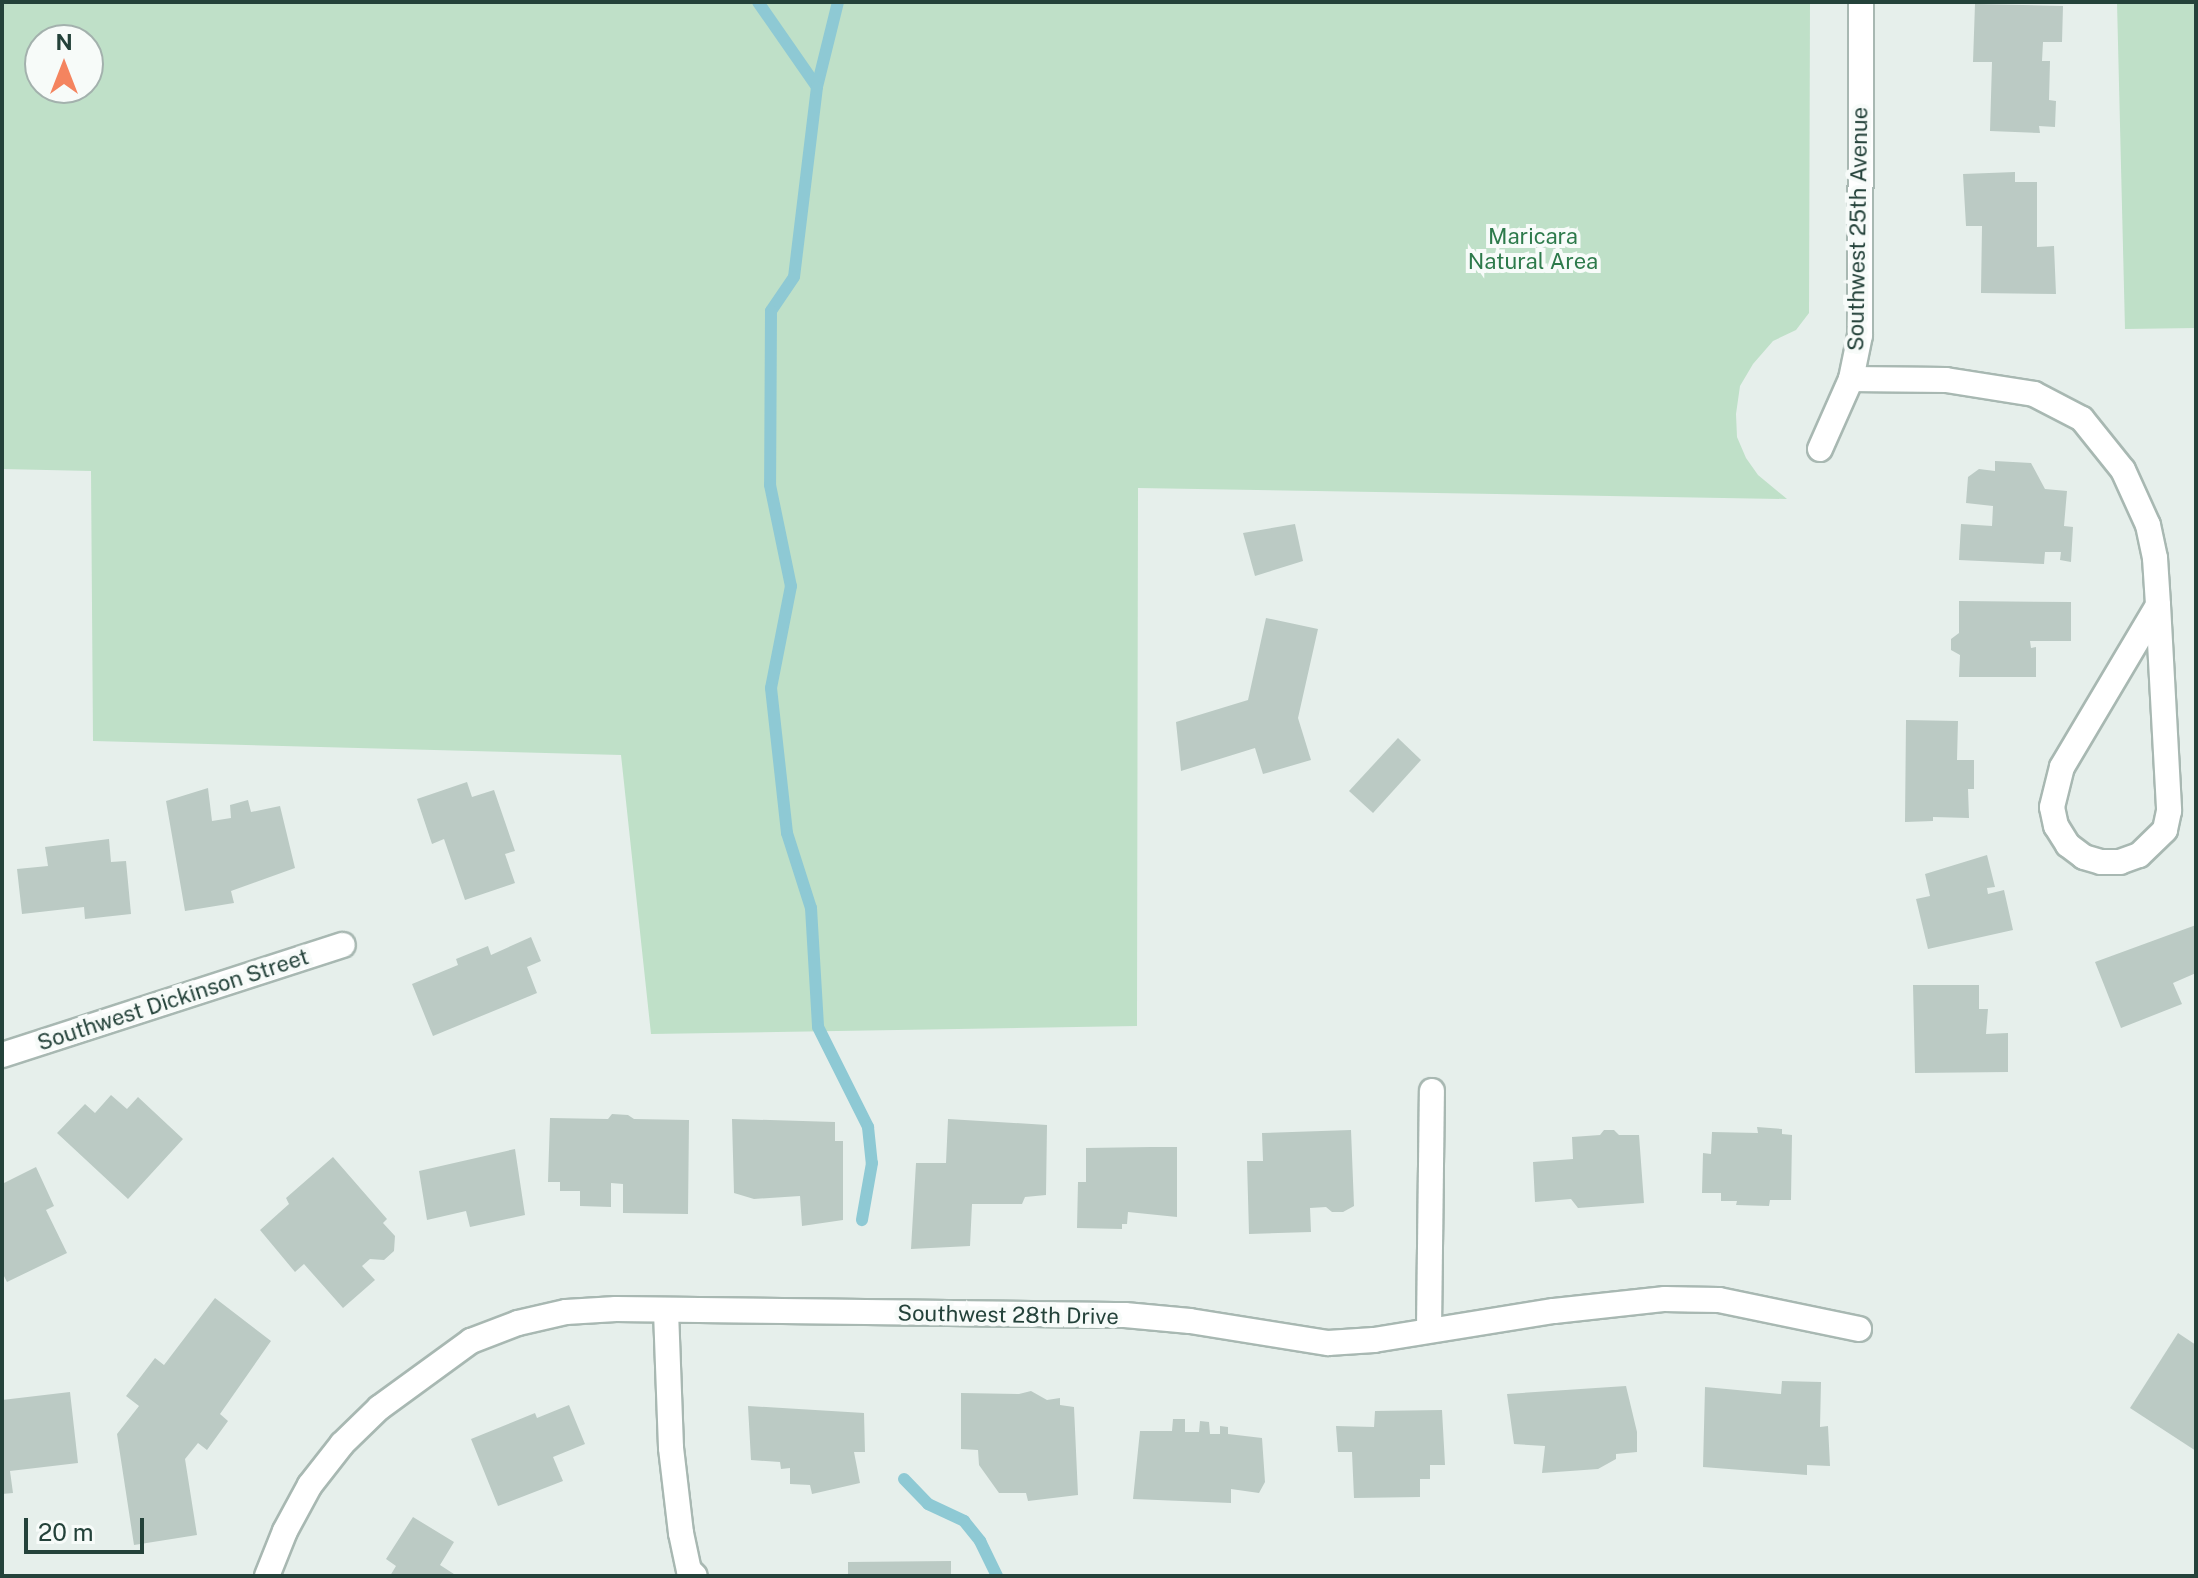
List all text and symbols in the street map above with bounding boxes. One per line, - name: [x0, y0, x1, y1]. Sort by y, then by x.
- north arrow: [24, 24, 104, 104]
- text: N: [55, 29, 73, 55]
- street label: Southwest 25th Avenue: [1843, 107, 1873, 351]
- park label: Maricara Natural Area: [1468, 223, 1598, 274]
- street label: Southwest Dickinson Street: [34, 944, 312, 1056]
- street label: Southwest 28th Drive: [897, 1300, 1119, 1330]
- scale bar: [28, 1502, 148, 1552]
- text: 20 m: [38, 1518, 94, 1546]

